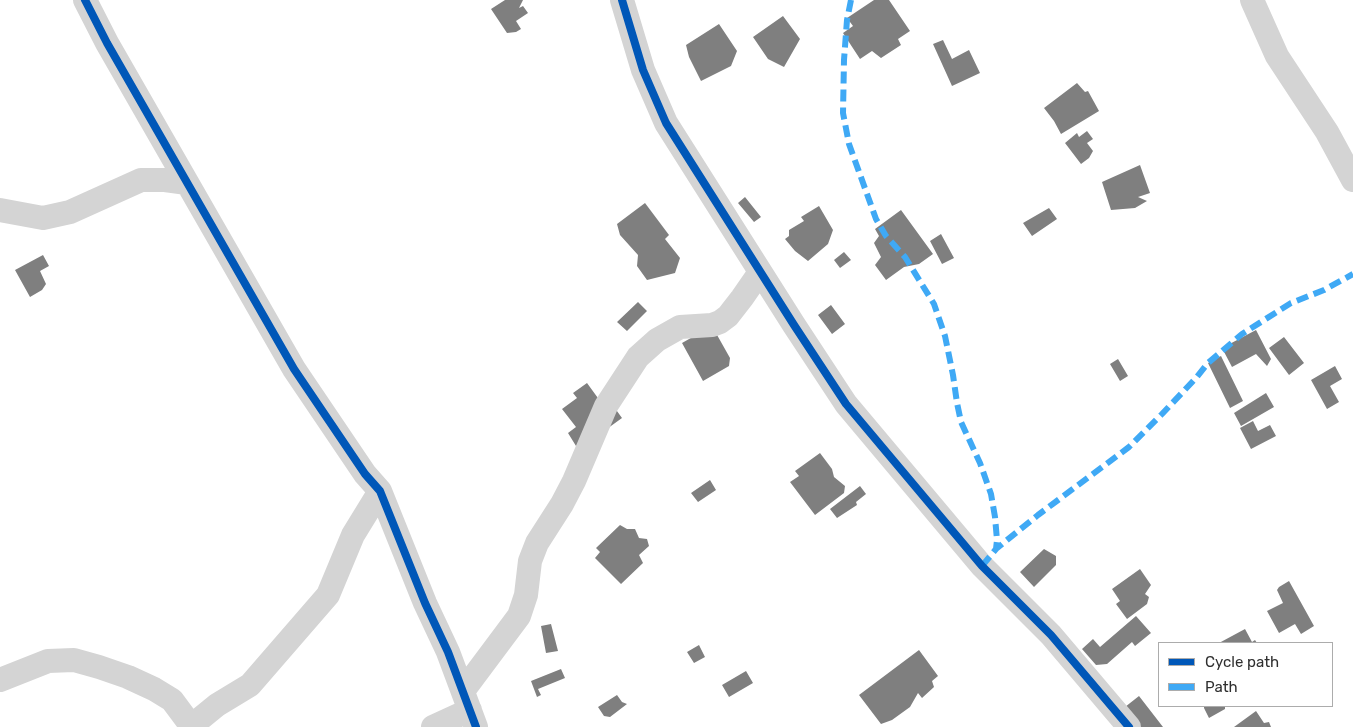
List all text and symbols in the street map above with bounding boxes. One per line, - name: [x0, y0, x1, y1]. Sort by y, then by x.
- legend: [1158, 642, 1333, 707]
- text: Cycle path: [1205, 653, 1279, 671]
- text: Path: [1205, 678, 1238, 696]

